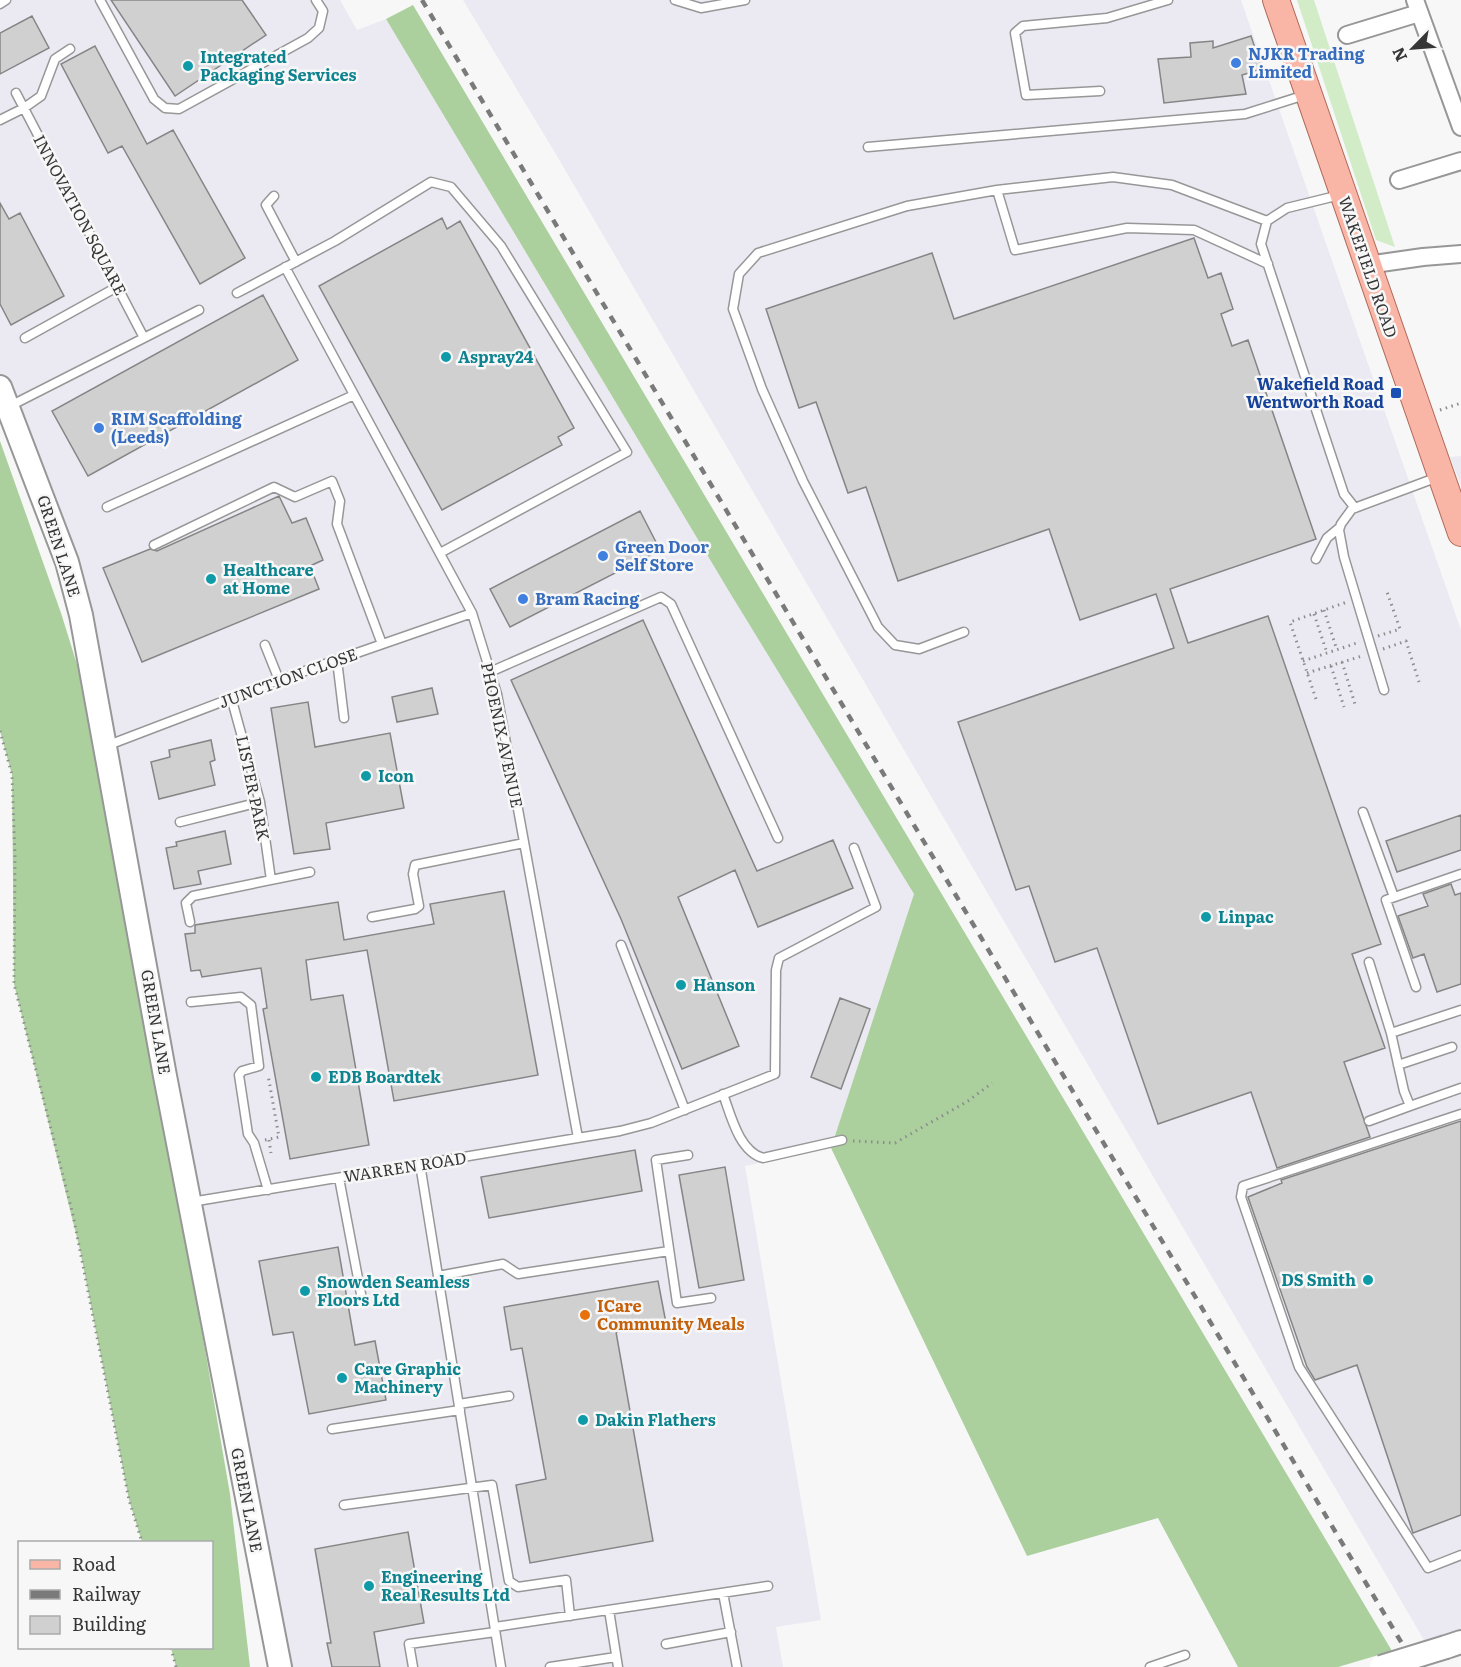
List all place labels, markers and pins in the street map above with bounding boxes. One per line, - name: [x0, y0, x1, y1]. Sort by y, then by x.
- place label: NJKR Trading Limited: [1248, 41, 1365, 83]
- place label: Integrated Packaging Services: [200, 44, 356, 86]
- marker: NJKR Trading Limited: [1229, 56, 1243, 70]
- marker: Integrated Packaging Services: [181, 59, 195, 73]
- place label: Aspray24: [458, 344, 534, 368]
- marker: Aspray24: [439, 350, 453, 364]
- place label: Wakefield Road Wentworth Road: [1246, 371, 1384, 413]
- marker: Wakefield Road Wentworth Road: [1389, 386, 1403, 400]
- place label: RIM Scaffolding (Leeds): [111, 406, 242, 448]
- marker: RIM Scaffolding (Leeds): [92, 421, 106, 435]
- place label: Green Door Self Store: [615, 534, 709, 576]
- marker: Green Door Self Store: [596, 549, 610, 563]
- place label: Healthcare at Home: [223, 557, 314, 599]
- marker: Healthcare at Home: [204, 572, 218, 586]
- place label: Bram Racing: [535, 586, 639, 610]
- marker: Bram Racing: [516, 592, 530, 606]
- place label: Icon: [378, 763, 414, 787]
- marker: Icon: [359, 769, 373, 783]
- place label: Linpac: [1218, 904, 1274, 928]
- marker: Linpac: [1199, 910, 1213, 924]
- place label: Hanson: [693, 972, 755, 996]
- marker: Hanson: [674, 978, 688, 992]
- place label: EDB Boardtek: [328, 1064, 441, 1088]
- marker: EDB Boardtek: [309, 1070, 323, 1084]
- place label: DS Smith: [1281, 1267, 1356, 1291]
- place label: Snowden Seamless Floors Ltd: [317, 1269, 470, 1311]
- marker: DS Smith: [1361, 1273, 1375, 1287]
- marker: Snowden Seamless Floors Ltd: [298, 1284, 312, 1298]
- place label: ICare Community Meals: [597, 1293, 744, 1335]
- marker: ICare Community Meals: [578, 1308, 592, 1322]
- place label: Care Graphic Machinery: [354, 1356, 461, 1398]
- marker: Care Graphic Machinery: [335, 1371, 349, 1385]
- place label: Dakin Flathers: [595, 1407, 716, 1431]
- marker: Dakin Flathers: [576, 1413, 590, 1427]
- place label: Engineering Real Results Ltd: [381, 1564, 510, 1606]
- marker: Engineering Real Results Ltd: [362, 1579, 376, 1593]

